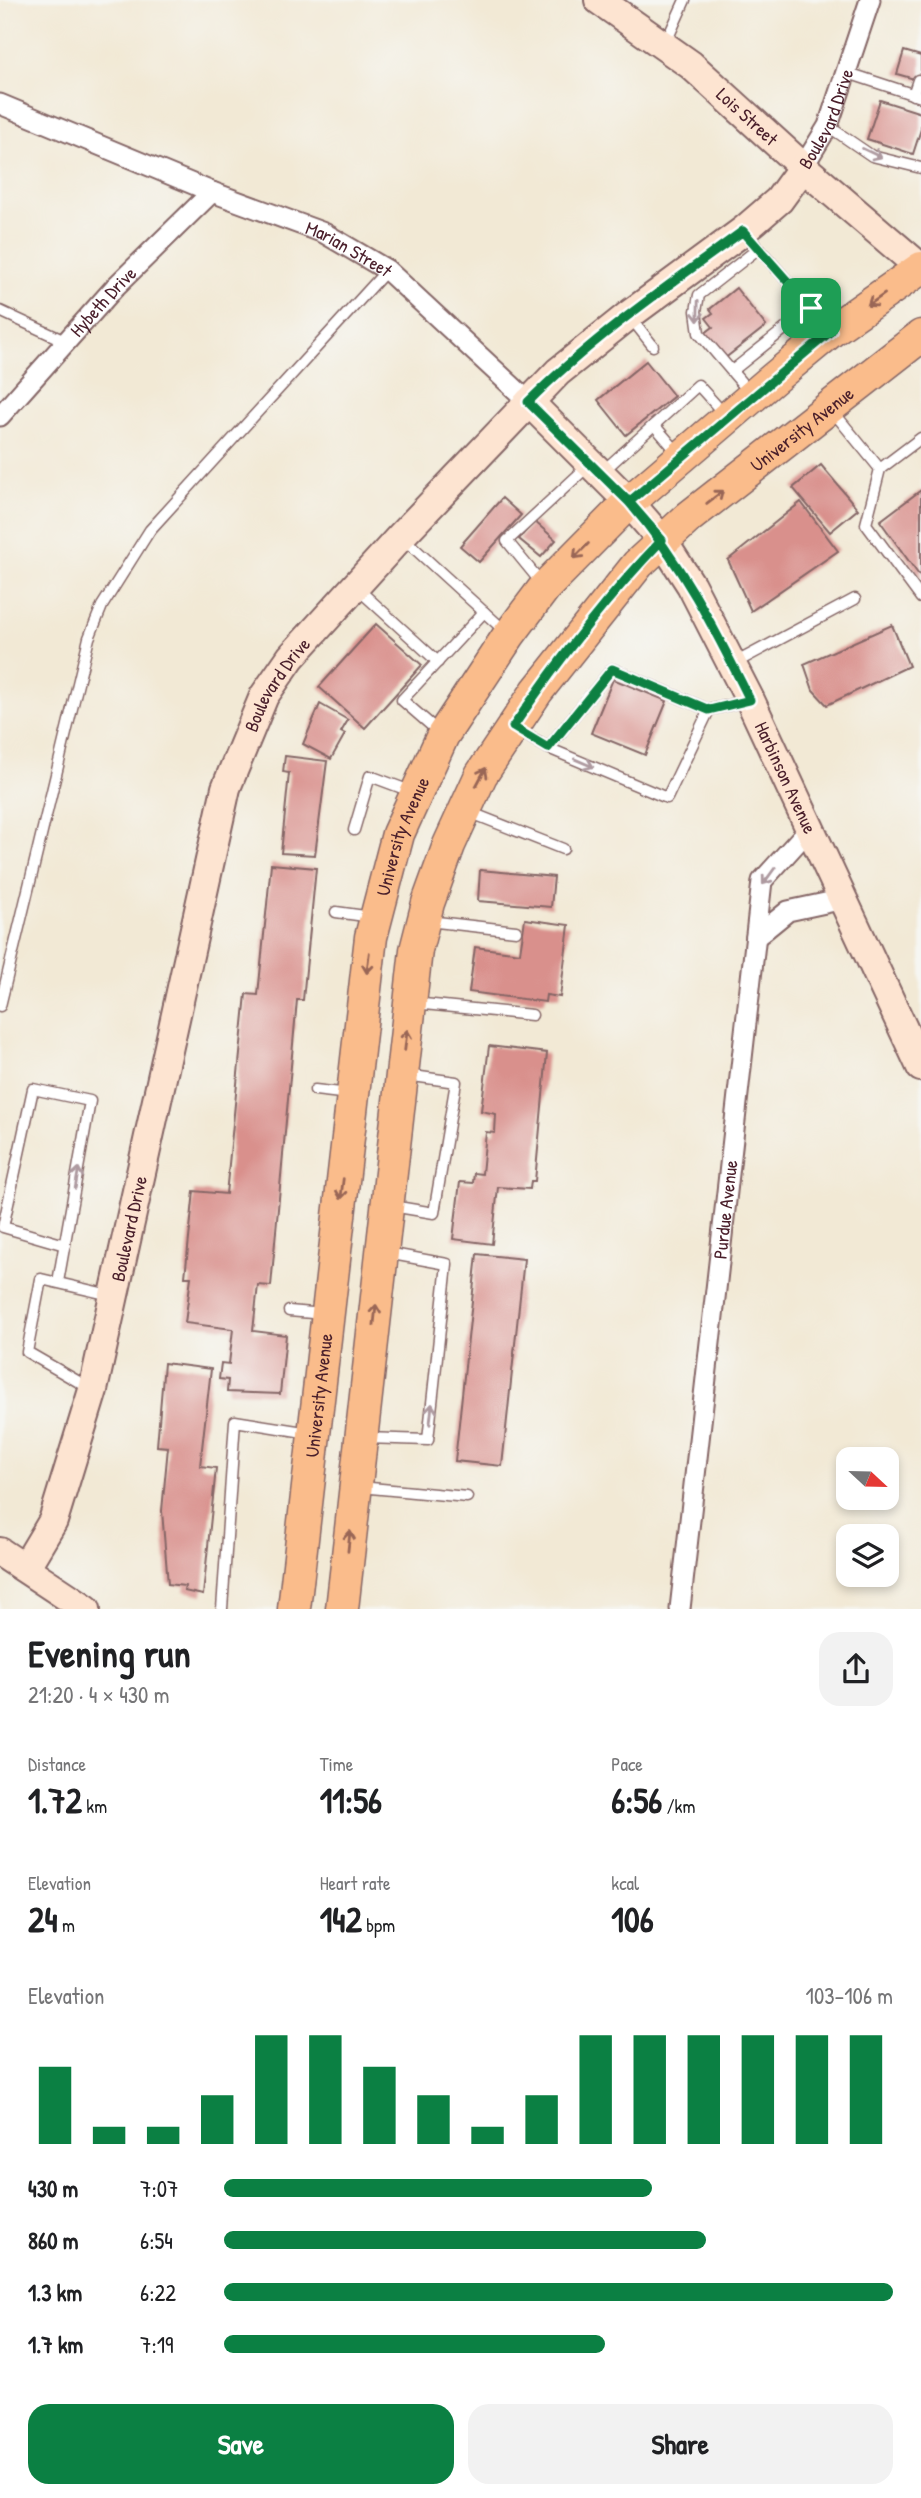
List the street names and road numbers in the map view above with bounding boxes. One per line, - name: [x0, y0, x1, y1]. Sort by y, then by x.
- street label: Boulevard Drive: [792, 65, 859, 174]
- street label: Lois Street: [711, 82, 784, 152]
- street label: Marian Street: [302, 214, 399, 282]
- street label: Hybeth Drive: [64, 260, 142, 342]
- street label: University Avenue: [745, 380, 859, 478]
- street label: Boulevard Drive: [238, 631, 316, 736]
- street label: Harbinson Avenue: [749, 717, 824, 838]
- street label: University Avenue: [369, 772, 435, 898]
- street label: Purdue Avenue: [707, 1158, 744, 1260]
- street label: Boulevard Drive: [104, 1173, 153, 1284]
- street label: University Avenue: [298, 1332, 339, 1459]

